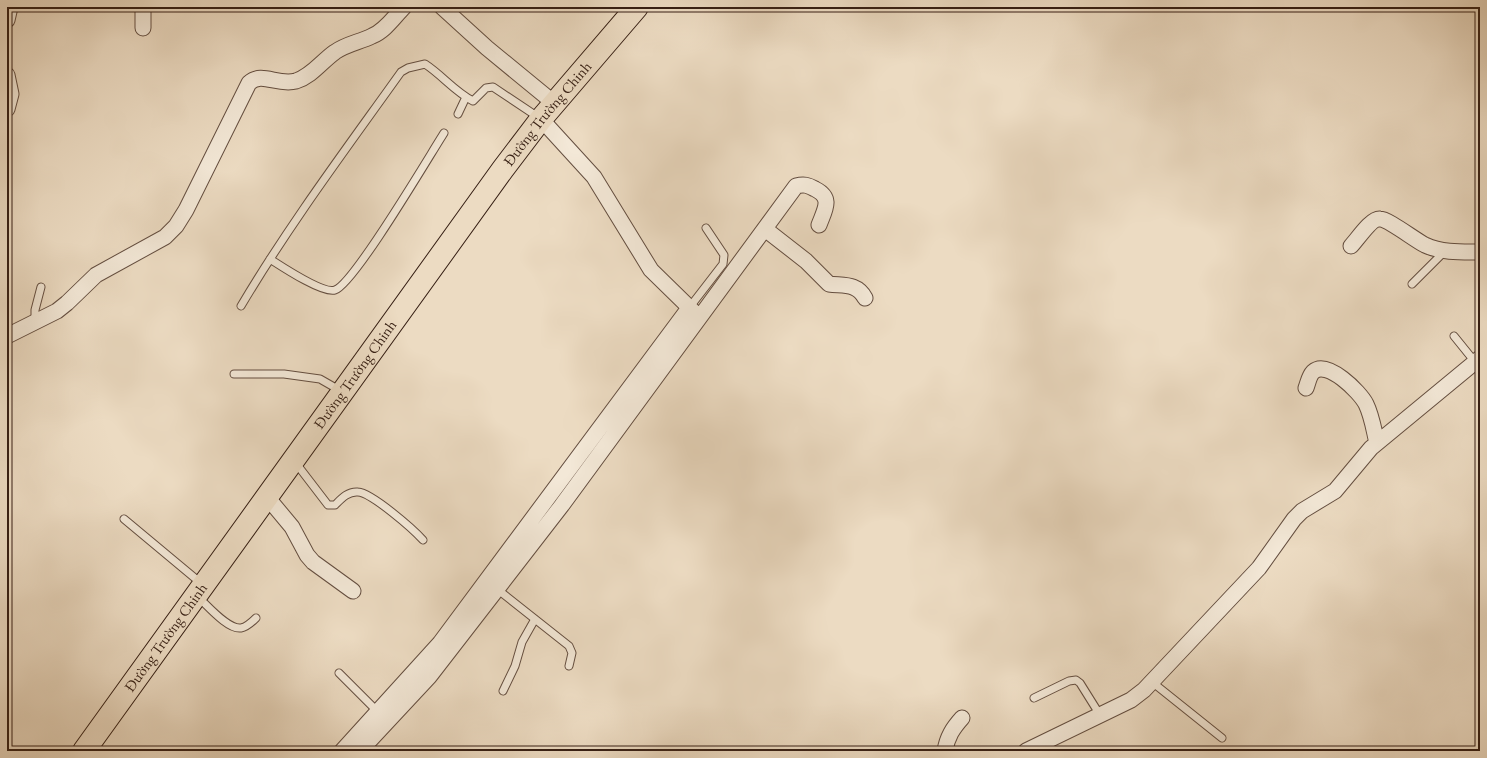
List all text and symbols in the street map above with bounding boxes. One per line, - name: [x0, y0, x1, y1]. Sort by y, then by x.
- street label: Đường Trường Chinh: [499, 57, 595, 170]
- street label: Đường Trường Chinh: [309, 316, 400, 432]
- street label: Đường Trường Chinh: [120, 579, 211, 695]

